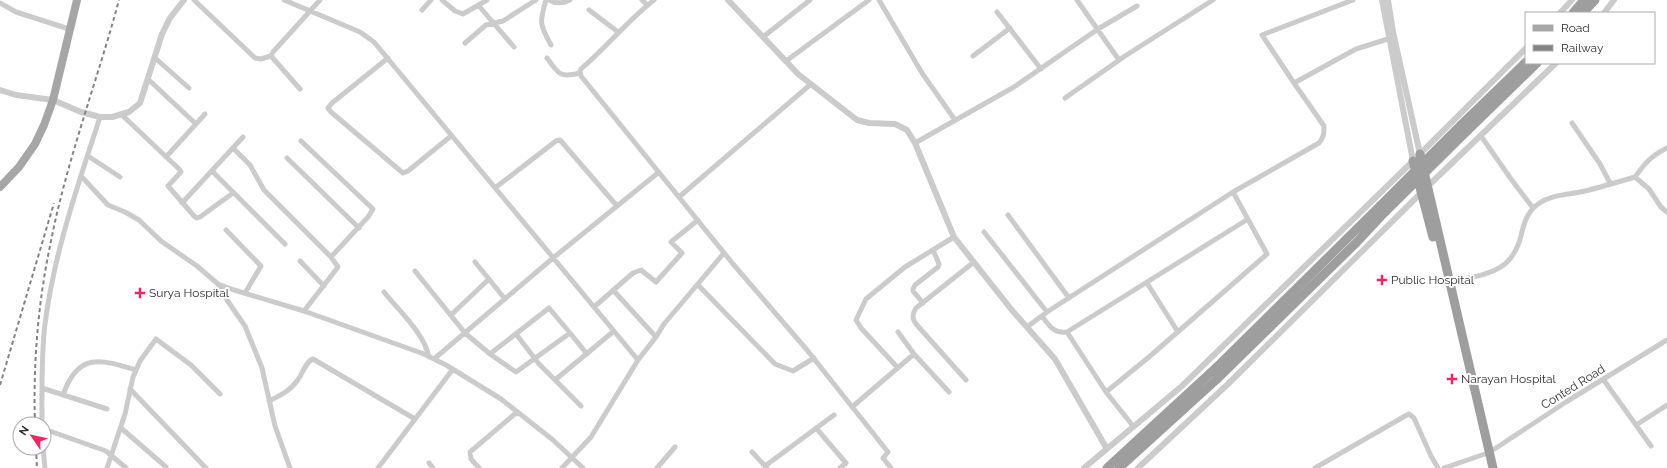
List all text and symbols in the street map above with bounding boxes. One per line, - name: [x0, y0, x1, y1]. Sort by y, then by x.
- legend: [1525, 12, 1655, 64]
- text: Road: [1561, 21, 1590, 35]
- text: Railway: [1561, 41, 1604, 55]
- place label: Public Hospital: [1391, 273, 1475, 287]
- marker: Public Hospital: [1376, 274, 1388, 286]
- place label: Surya Hospital: [149, 286, 230, 300]
- marker: Surya Hospital: [134, 287, 146, 299]
- street label: Conted Road: [1539, 362, 1607, 412]
- place label: Narayan Hospital: [1461, 372, 1556, 386]
- marker: Narayan Hospital: [1446, 373, 1458, 385]
- north arrow: [12, 416, 52, 456]
- text: N: [16, 424, 32, 438]

